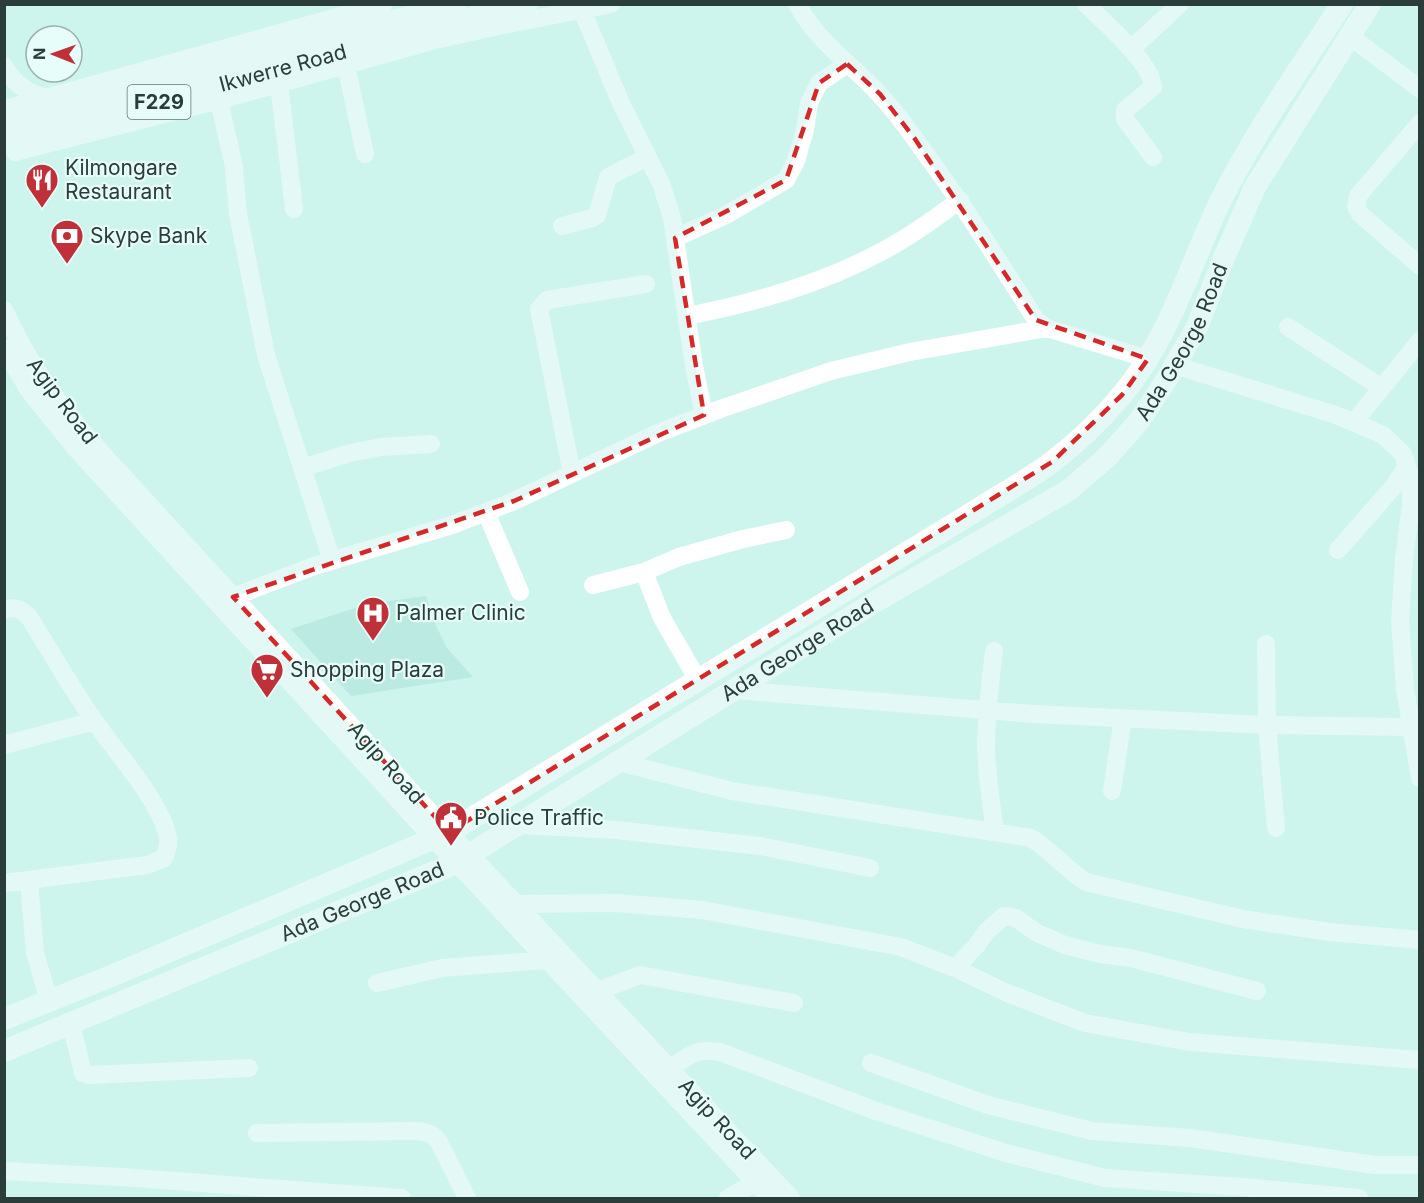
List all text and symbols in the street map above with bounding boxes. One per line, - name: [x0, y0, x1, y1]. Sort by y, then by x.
- north arrow: [24, 24, 84, 84]
- street label: Ikwerre Road: [216, 39, 349, 97]
- text: N: [29, 47, 49, 60]
- road number: F229: [128, 85, 190, 119]
- place label: Kilmongare Restaurant: [65, 155, 177, 204]
- restaurant icon: Kilmongare Restaurant: [24, 162, 60, 209]
- bank icon: Skype Bank: [49, 218, 85, 265]
- place label: Skype Bank: [90, 223, 208, 248]
- street label: Ada George Road: [1130, 260, 1233, 425]
- street label: Agip Road: [22, 352, 103, 449]
- street label: Ada George Road: [716, 593, 878, 707]
- hospital icon: Palmer Clinic: [355, 595, 391, 642]
- place label: Palmer Clinic: [396, 600, 526, 625]
- supermarket icon: Shopping Plaza: [249, 652, 285, 699]
- place label: Shopping Plaza: [290, 657, 444, 682]
- street label: Agip Road: [343, 716, 430, 809]
- public building icon: Police Traffic: [433, 800, 469, 847]
- place label: Police Traffic: [474, 805, 604, 830]
- street label: Ada George Road: [277, 856, 448, 947]
- street label: Agip Road: [673, 1073, 761, 1164]

